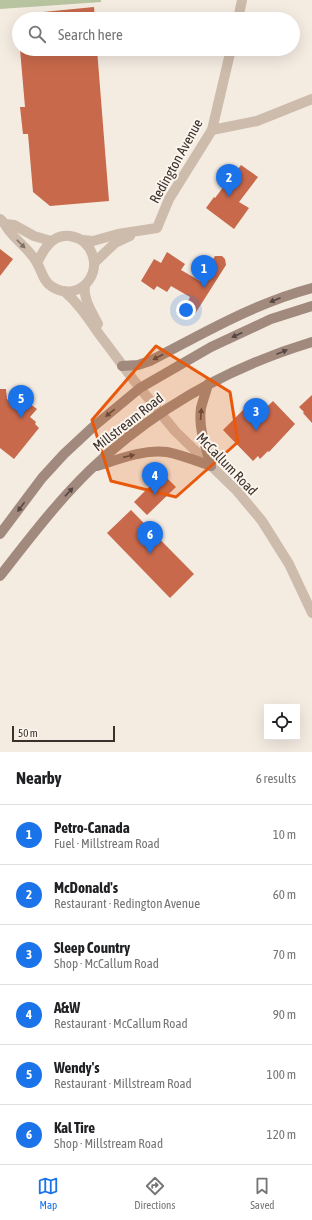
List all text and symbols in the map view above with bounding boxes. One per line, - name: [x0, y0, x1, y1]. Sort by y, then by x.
- search box: [12, 12, 300, 56]
- icon: search: [26, 23, 48, 45]
- text: Search here: [58, 26, 123, 43]
- street label: Redington Avenue: [146, 116, 206, 206]
- pin: 2: [216, 164, 242, 197]
- one-way arrow: [16, 239, 26, 249]
- pin: 1: [191, 255, 217, 288]
- one-way arrow: [269, 298, 281, 304]
- your location: [176, 300, 196, 320]
- one-way arrow: [231, 332, 242, 338]
- one-way arrow: [277, 349, 288, 355]
- one-way arrow: [153, 354, 164, 360]
- pin: 5: [8, 385, 34, 418]
- street label: Millstream Road: [90, 390, 166, 454]
- pin: 3: [243, 398, 269, 431]
- one-way arrow: [197, 408, 204, 420]
- one-way arrow: [104, 409, 115, 417]
- street label: McCallum Road: [193, 430, 261, 498]
- one-way arrow: [123, 453, 135, 459]
- pin: 4: [142, 462, 168, 495]
- one-way arrow: [64, 487, 74, 497]
- one-way arrow: [17, 502, 25, 513]
- pin: 6: [137, 521, 163, 554]
- map controls: [264, 704, 300, 740]
- button: locate: [264, 704, 300, 740]
- scale bar: [12, 724, 115, 743]
- text: 50 m: [18, 727, 38, 739]
- text: Nearby: [16, 768, 62, 788]
- text: 6 results: [256, 771, 296, 786]
- text: Petro-Canada: [54, 819, 130, 836]
- text: 1: [26, 827, 32, 842]
- text: 10 m: [273, 827, 296, 842]
- text: Fuel · Millstream Road: [54, 836, 160, 851]
- text: McDonald's: [54, 879, 118, 896]
- text: 2: [26, 887, 32, 902]
- text: 60 m: [273, 887, 296, 902]
- text: Restaurant · Redington Avenue: [54, 896, 200, 911]
- text: Sleep Country: [54, 939, 130, 956]
- text: 3: [26, 947, 32, 962]
- text: 70 m: [273, 947, 296, 962]
- text: Shop · McCallum Road: [54, 956, 159, 971]
- text: A&W: [54, 999, 80, 1016]
- text: 4: [26, 1007, 32, 1022]
- text: 90 m: [273, 1007, 296, 1022]
- text: Restaurant · McCallum Road: [54, 1016, 188, 1031]
- text: Wendy's: [54, 1059, 100, 1076]
- text: 5: [26, 1067, 32, 1082]
- text: 100 m: [267, 1067, 296, 1082]
- text: Restaurant · Millstream Road: [54, 1076, 192, 1091]
- text: Kal Tire: [54, 1119, 95, 1136]
- text: 6: [26, 1127, 32, 1142]
- text: 120 m: [267, 1127, 296, 1142]
- text: Shop · Millstream Road: [54, 1136, 163, 1151]
- tab: Map: [37, 1175, 59, 1211]
- tab: Directions: [134, 1175, 175, 1211]
- tab: Saved: [250, 1175, 275, 1211]

